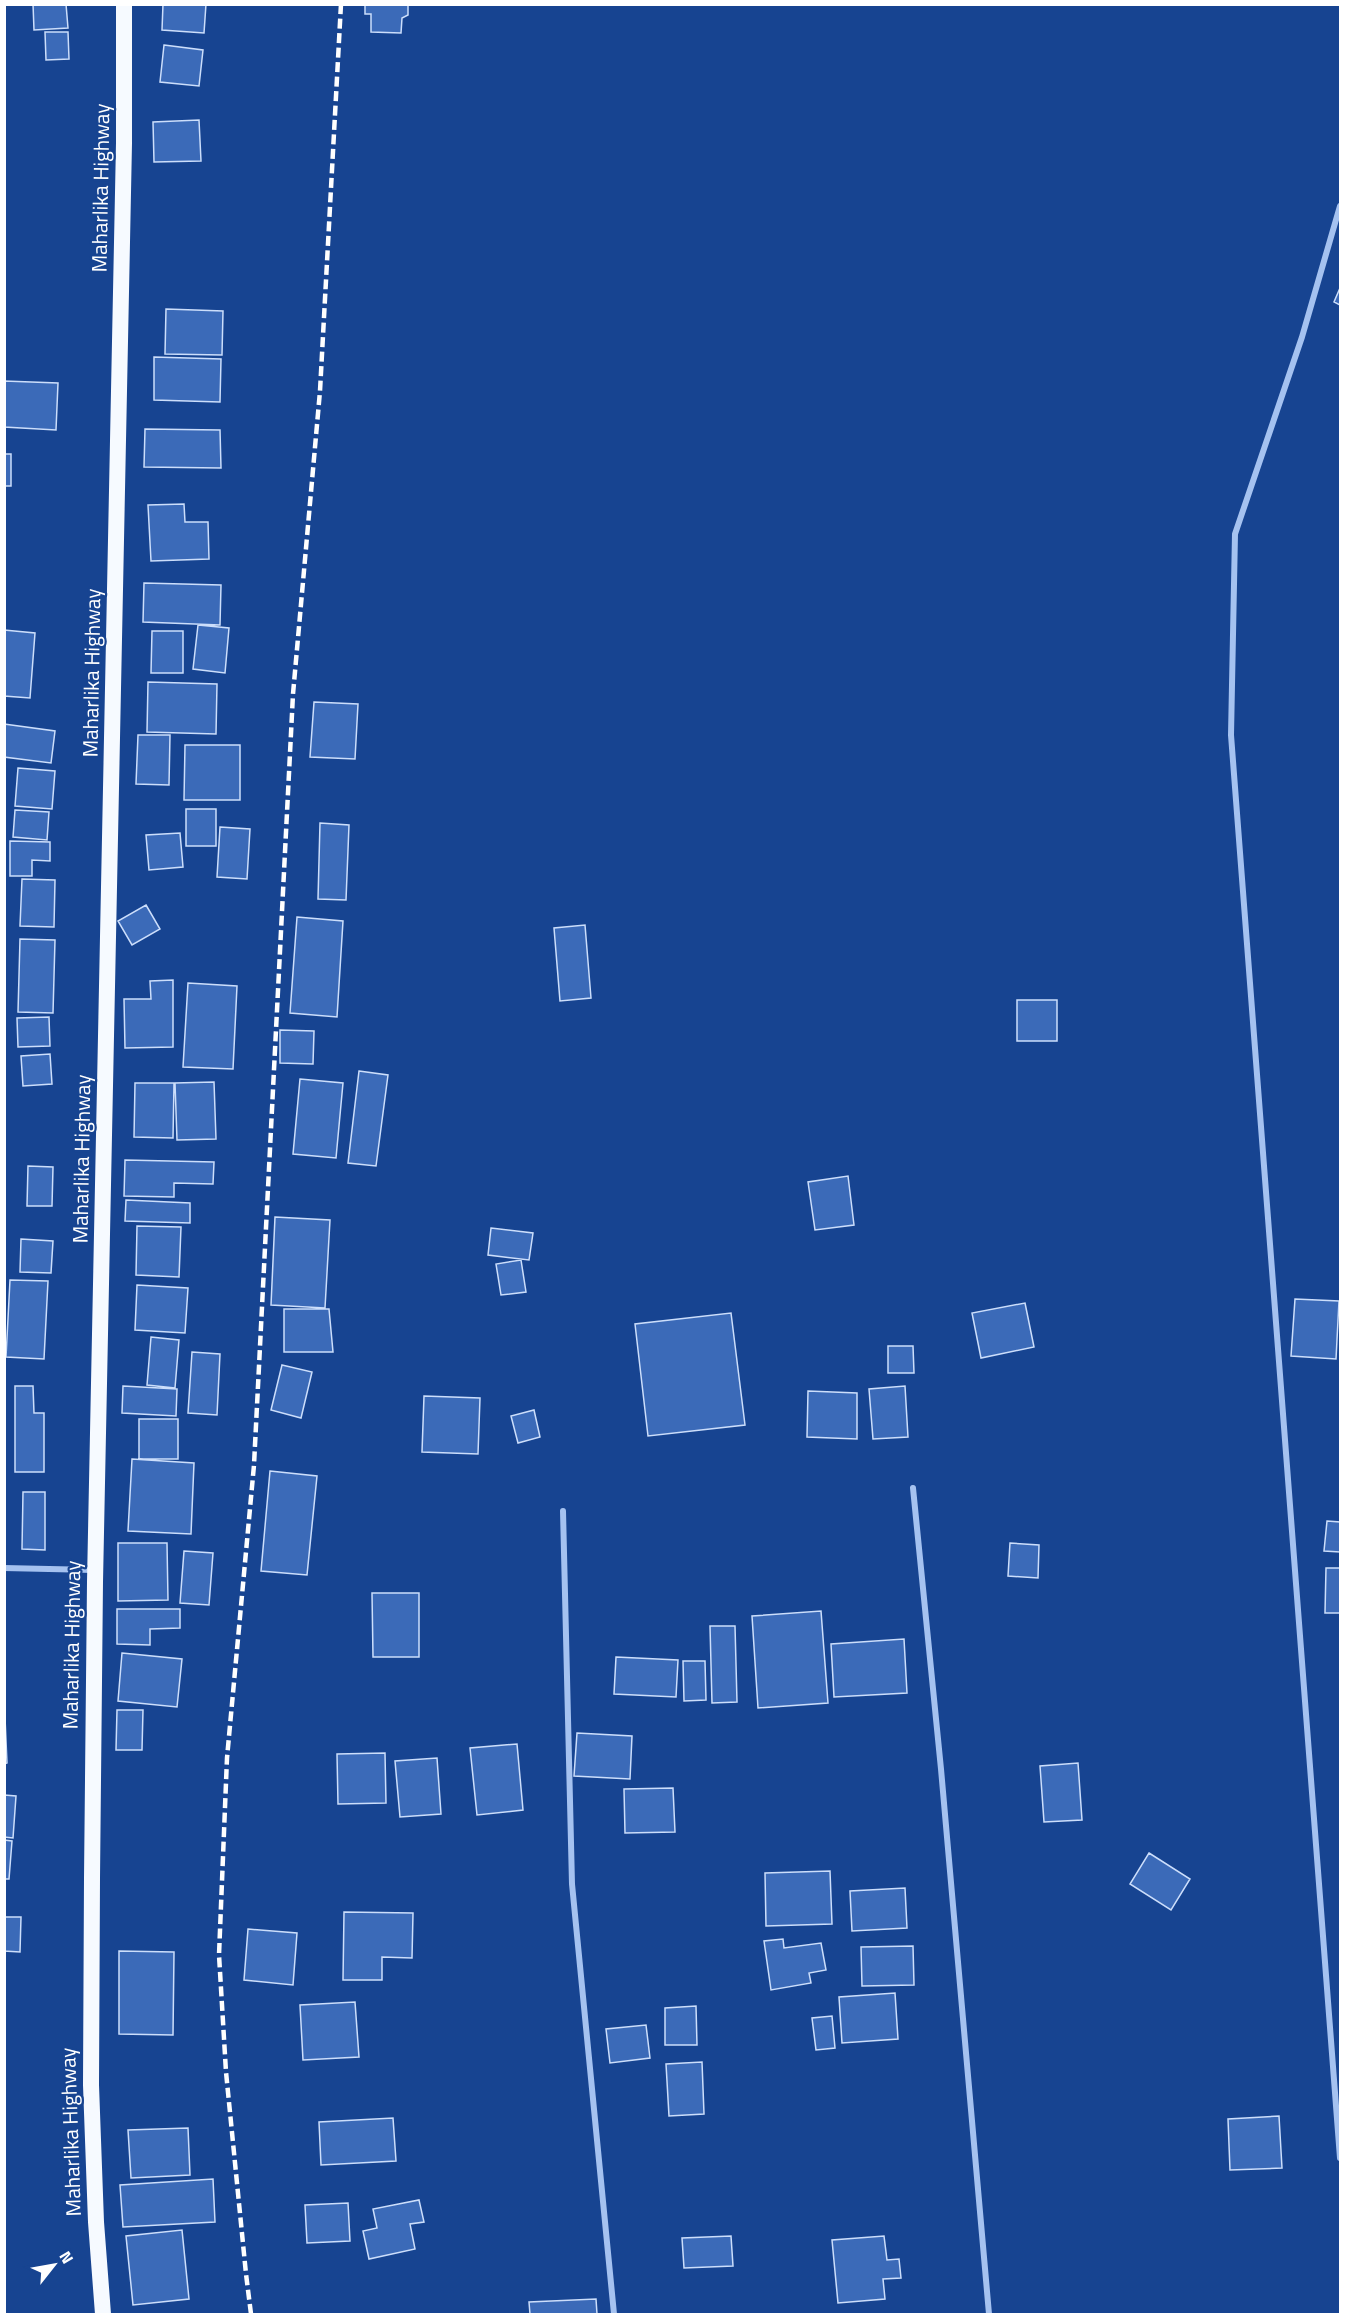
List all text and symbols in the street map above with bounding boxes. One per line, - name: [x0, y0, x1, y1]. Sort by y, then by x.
- street label: Maharlika Highway: [83, 103, 117, 273]
- street label: Maharlika Highway: [74, 588, 108, 758]
- street label: Maharlika Highway: [64, 1074, 98, 1244]
- street label: Maharlika Highway: [54, 1560, 88, 1730]
- street label: Maharlika Highway: [51, 2047, 89, 2217]
- north arrow: [24, 2235, 84, 2295]
- text: N: [54, 2246, 80, 2268]

